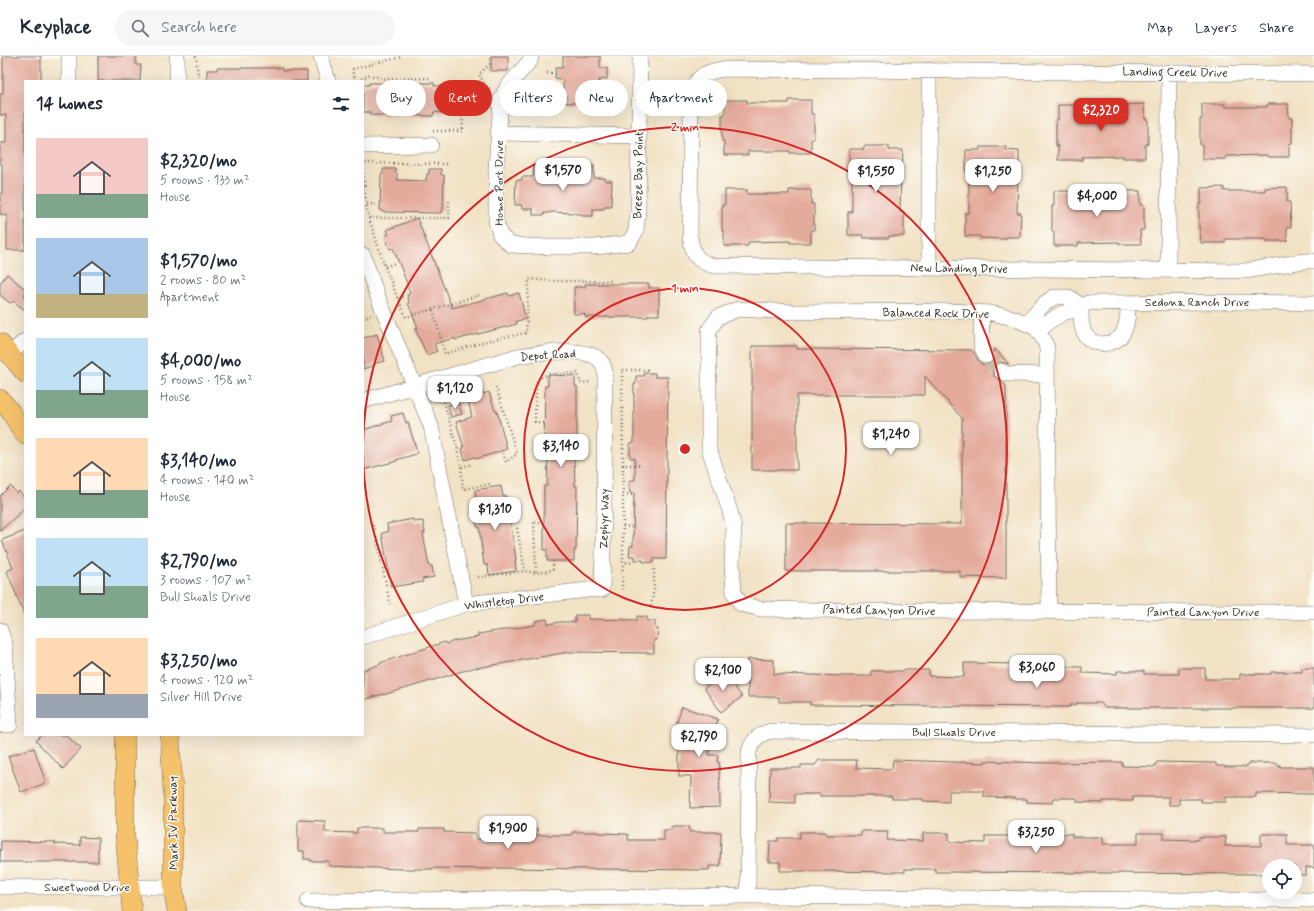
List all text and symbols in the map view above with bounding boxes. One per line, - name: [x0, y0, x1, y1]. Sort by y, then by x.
- search box: [115, 10, 395, 46]
- text: Keyplace: [20, 15, 91, 40]
- icon: search: [129, 17, 151, 39]
- text: Search here: [161, 18, 237, 38]
- text: Map: [1147, 19, 1173, 37]
- text: Layers: [1195, 19, 1237, 37]
- text: Share: [1259, 19, 1294, 37]
- street label: Landing Creek Drive: [1122, 64, 1228, 83]
- chip: Buy: [376, 80, 426, 116]
- chip: Rent: [434, 80, 492, 116]
- chip: Filters: [500, 80, 567, 116]
- chip: New: [575, 80, 628, 116]
- chip: Apartment: [636, 80, 727, 116]
- text: 14 homes: [36, 93, 103, 115]
- icon: filters: [330, 93, 352, 115]
- pin: $2,320: [1068, 98, 1134, 132]
- text: $2,320: [1082, 102, 1120, 119]
- text: 2 min: [671, 120, 699, 136]
- street label: Breeze Bay Point: [630, 131, 648, 219]
- street label: Home Port Drive: [492, 140, 508, 226]
- text: $2,320/mo: [160, 150, 237, 172]
- icon: home: [68, 154, 116, 202]
- pin: $1,570: [530, 158, 596, 192]
- pin: $1,550: [843, 159, 909, 193]
- pin: $1,250: [960, 159, 1026, 193]
- text: $1,570: [544, 162, 582, 179]
- text: $1,550: [857, 163, 895, 180]
- text: $1,250: [974, 163, 1012, 180]
- text: 5 rooms · 133 m²: [160, 172, 250, 189]
- pin: $4,000: [1064, 184, 1130, 218]
- text: $4,000: [1077, 188, 1117, 205]
- text: House: [160, 189, 191, 206]
- text: $1,570/mo: [160, 250, 238, 272]
- icon: home: [68, 254, 116, 302]
- street label: New Landing Drive: [910, 260, 1008, 278]
- text: 2 rooms · 80 m²: [160, 272, 246, 289]
- text: 1 min: [671, 281, 699, 297]
- text: Apartment: [160, 289, 219, 306]
- street label: Sedona Ranch Drive: [1145, 295, 1249, 311]
- street label: Balanced Rock Drive: [882, 305, 989, 323]
- street label: Depot Road: [520, 346, 576, 366]
- text: $4,000/mo: [160, 350, 241, 372]
- icon: home: [68, 354, 116, 402]
- text: 5 rooms · 158 m²: [160, 372, 253, 389]
- pin: $1,120: [422, 376, 488, 410]
- text: $1,120: [437, 380, 473, 397]
- text: House: [160, 389, 191, 406]
- pin: $1,240: [858, 422, 924, 456]
- text: $1,240: [872, 426, 910, 443]
- pin: $3,140: [528, 434, 594, 468]
- text: $3,140: [543, 438, 579, 455]
- centre of rings: [678, 442, 692, 456]
- text: $3,140/mo: [160, 450, 236, 472]
- icon: home: [68, 454, 116, 502]
- text: 4 rooms · 140 m²: [160, 472, 254, 489]
- street label: Zephyr Way: [596, 488, 614, 549]
- text: House: [160, 489, 191, 506]
- pin: $1,310: [462, 497, 528, 531]
- text: $1,310: [478, 501, 512, 518]
- text: $2,790/mo: [160, 550, 237, 572]
- icon: home: [68, 554, 116, 602]
- text: 3 rooms · 107 m²: [160, 572, 252, 589]
- text: Bull Shoals Drive: [160, 589, 251, 606]
- street label: Whistletop Drive: [463, 589, 545, 615]
- street label: Painted Canyon Drive: [822, 602, 935, 620]
- street label: Painted Canyon Drive: [1147, 605, 1259, 621]
- text: $3,250/mo: [160, 650, 238, 672]
- icon: home: [68, 654, 116, 702]
- pin: $3,060: [1004, 655, 1070, 689]
- pin: $2,100: [690, 658, 756, 692]
- text: $3,060: [1018, 659, 1056, 676]
- text: $2,100: [704, 662, 742, 679]
- text: 4 rooms · 120 m²: [160, 672, 253, 689]
- text: Silver Hill Drive: [160, 689, 242, 706]
- pin: $2,790: [666, 724, 732, 758]
- street label: Bull Shoals Drive: [912, 725, 996, 741]
- text: $2,790: [680, 728, 718, 745]
- street label: Mark IV Parkway: [165, 776, 183, 870]
- pin: $1,900: [475, 816, 541, 850]
- text: $1,900: [488, 820, 528, 837]
- pin: $3,250: [1003, 820, 1069, 854]
- text: $3,250: [1017, 824, 1055, 841]
- map controls: [1262, 859, 1302, 899]
- button: locate: [1262, 859, 1302, 899]
- street label: Sweetwood Drive: [44, 880, 130, 896]

